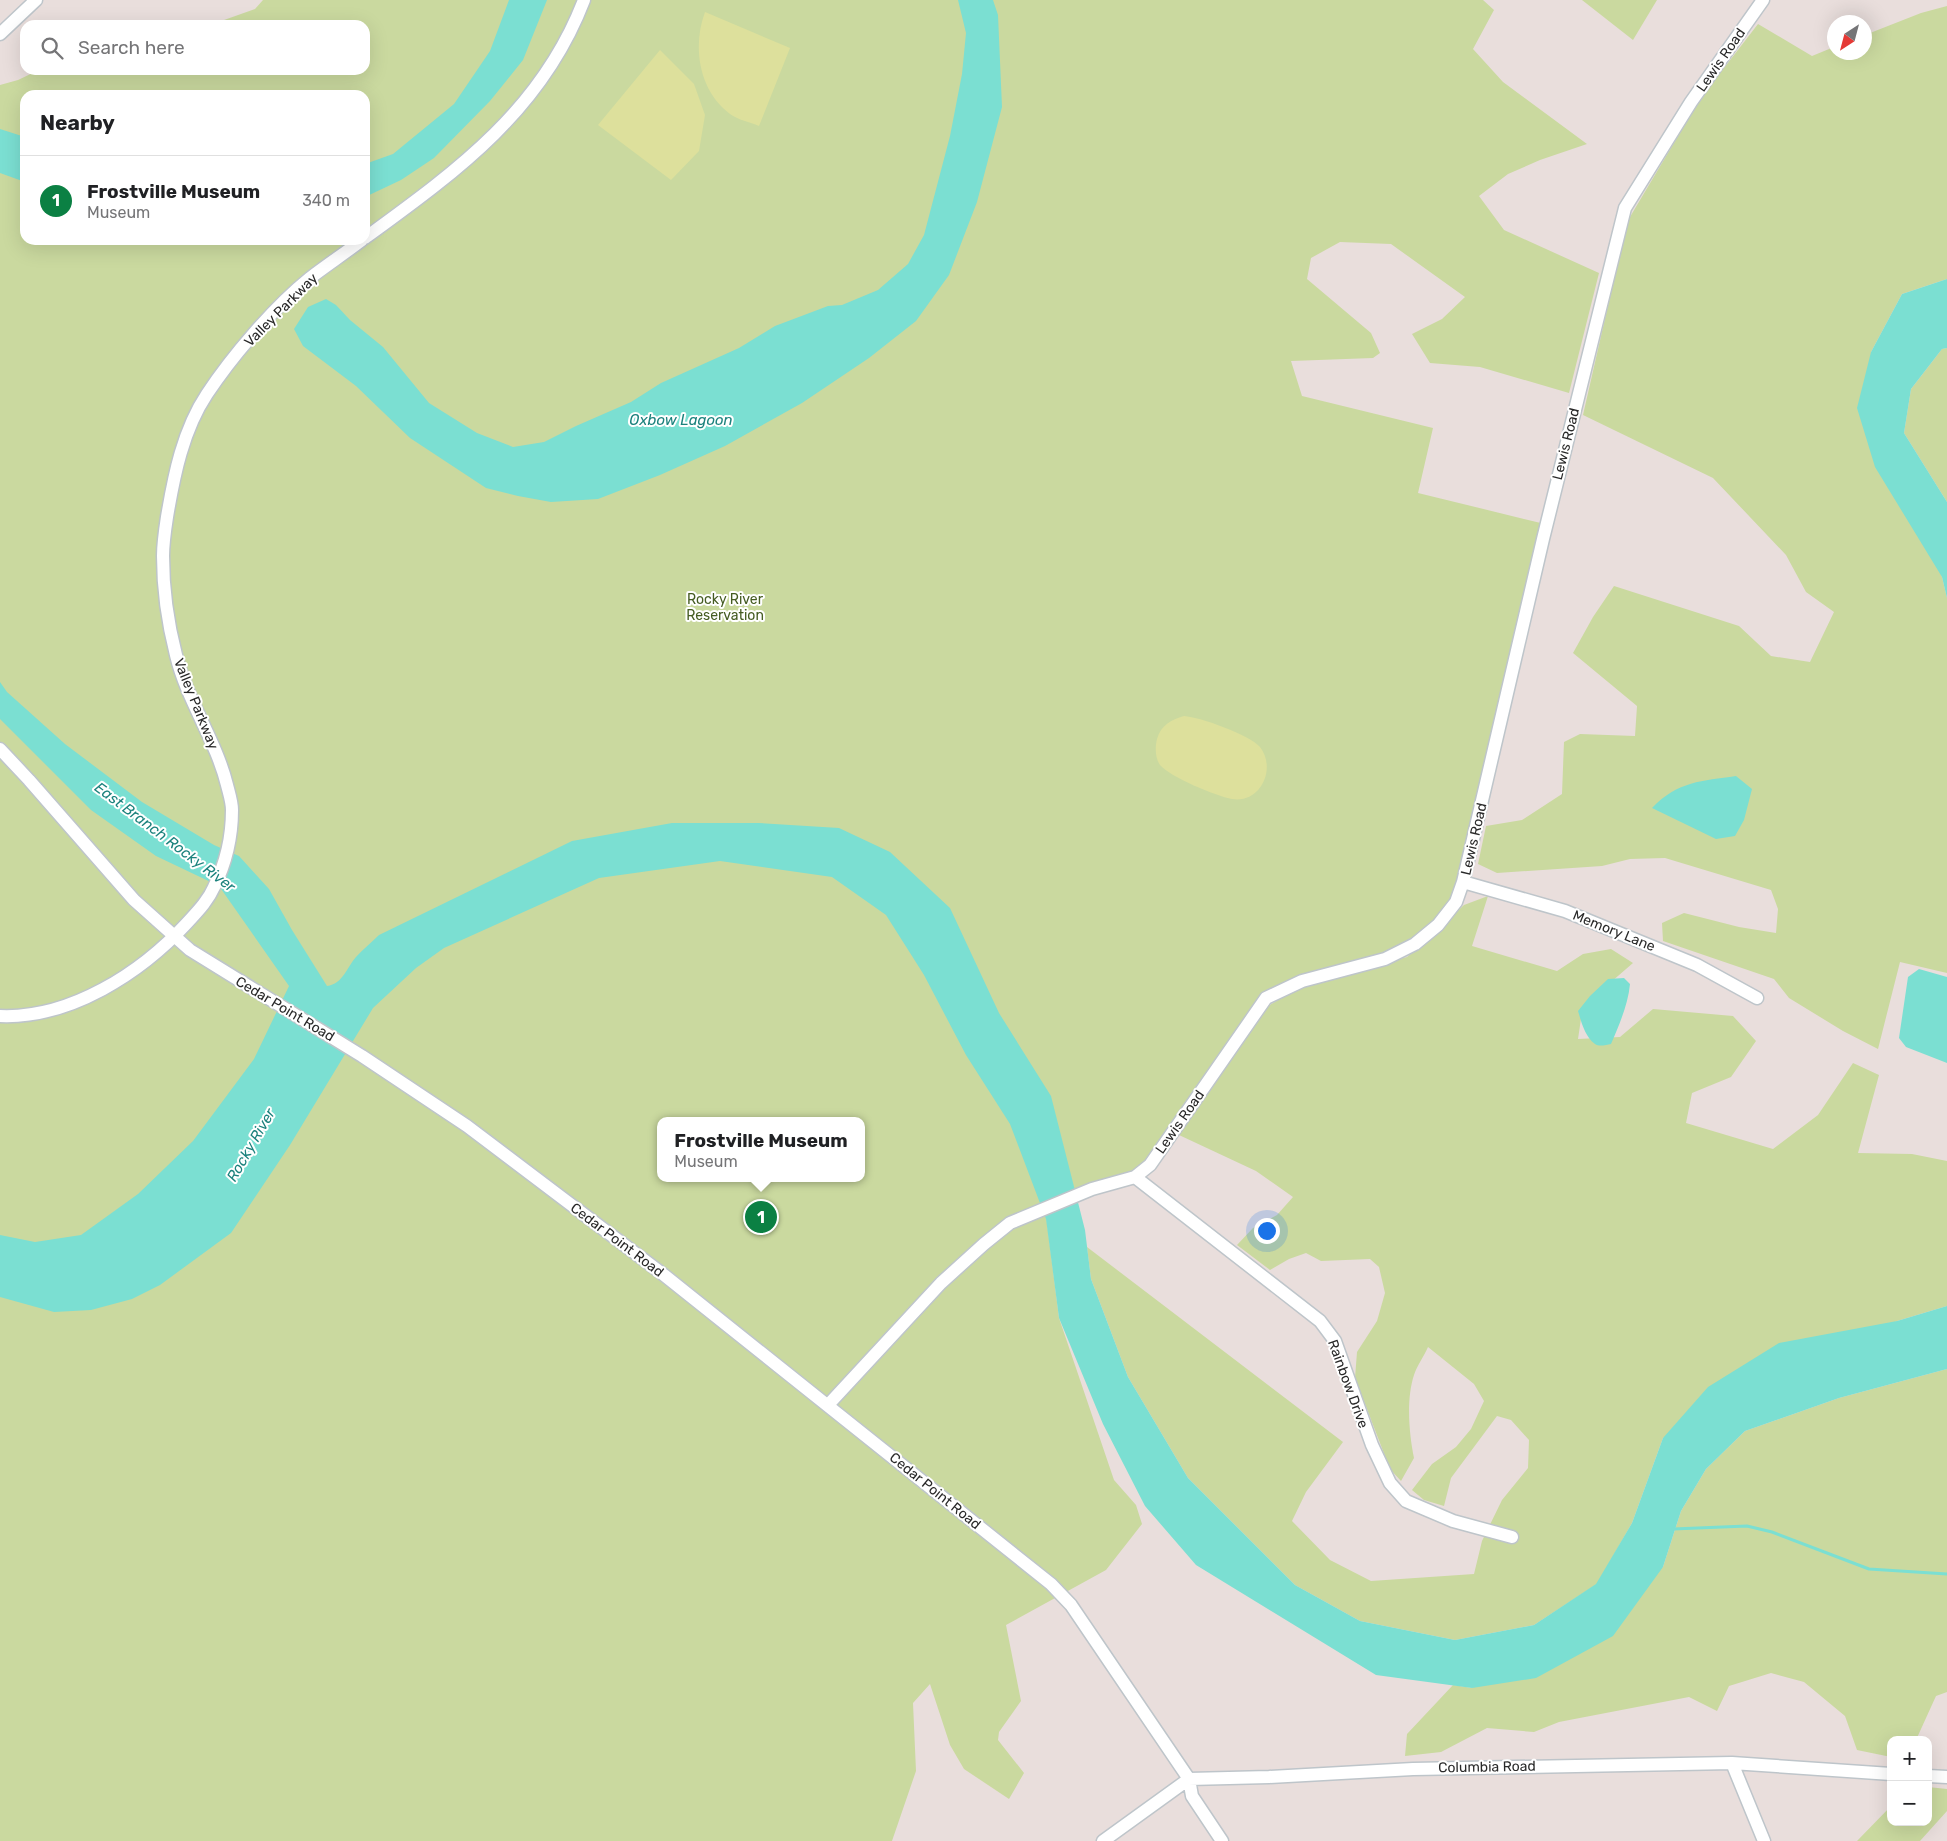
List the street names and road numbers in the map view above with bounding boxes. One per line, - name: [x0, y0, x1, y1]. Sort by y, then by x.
- street label: Lewis Road: [1693, 25, 1749, 95]
- street label: Valley Parkway: [241, 270, 321, 350]
- street label: Lewis Road: [1549, 406, 1583, 482]
- street label: Valley Parkway: [170, 656, 222, 752]
- street label: Lewis Road: [1457, 801, 1491, 877]
- street label: Memory Lane: [1570, 907, 1658, 955]
- street label: Cedar Point Road: [232, 973, 338, 1045]
- street label: Lewis Road: [1152, 1087, 1208, 1157]
- street label: Cedar Point Road: [567, 1199, 667, 1281]
- street label: Rainbow Drive: [1324, 1337, 1372, 1431]
- street label: Cedar Point Road: [886, 1449, 984, 1533]
- street label: Columbia Road: [1438, 1758, 1536, 1776]

